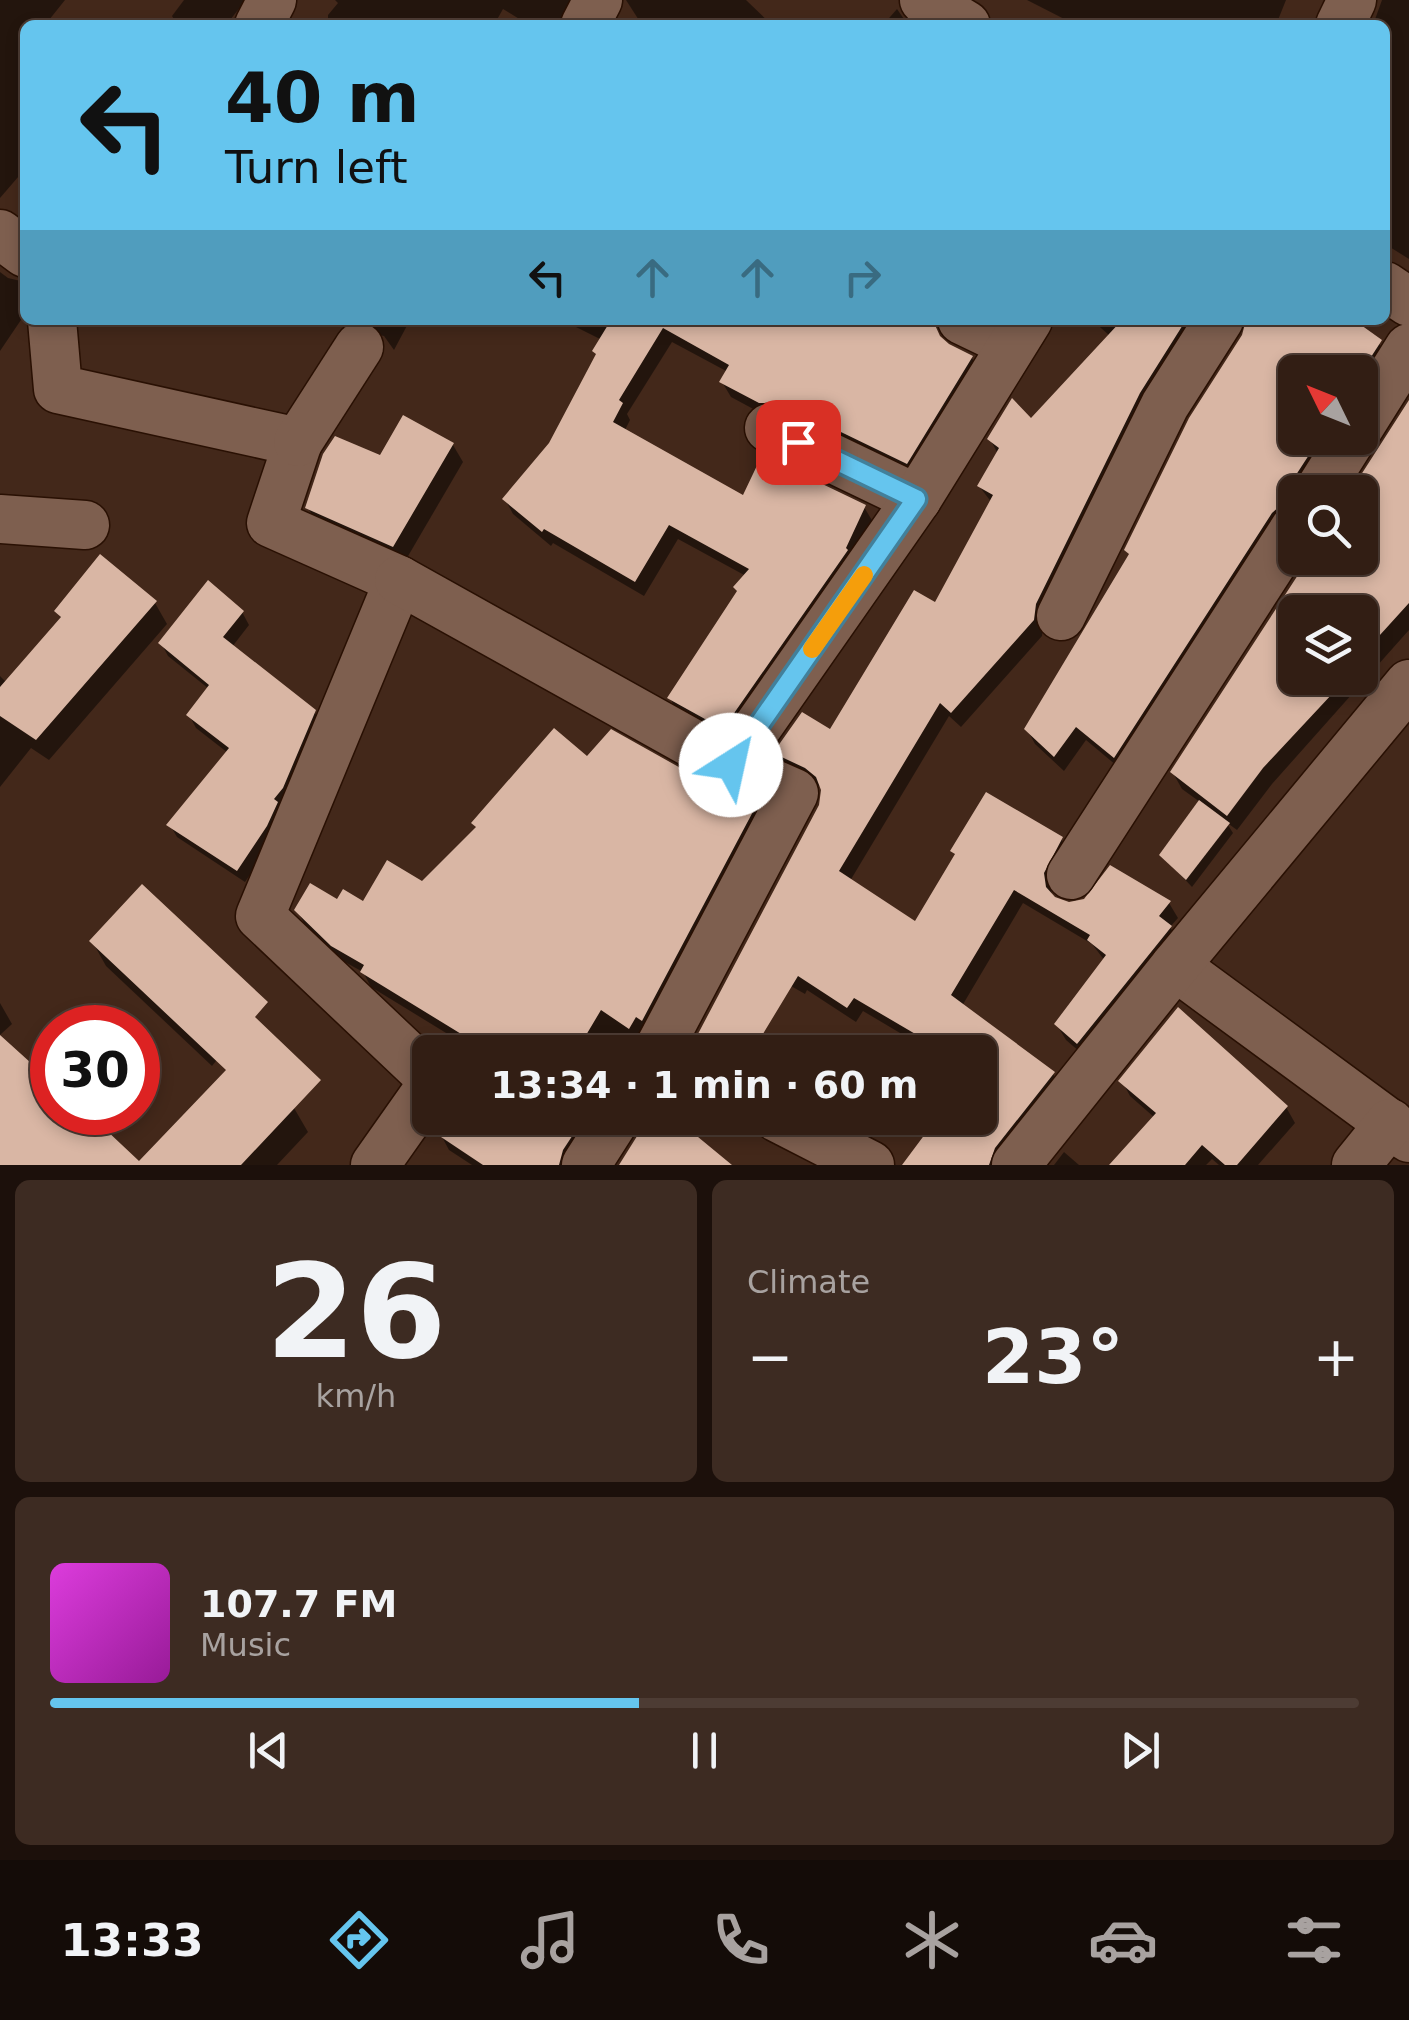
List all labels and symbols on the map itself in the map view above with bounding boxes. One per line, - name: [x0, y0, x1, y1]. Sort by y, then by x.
- north arrow: [1278, 355, 1378, 455]
- pin: [756, 400, 841, 485]
- position arrow: [679, 713, 783, 817]
- speed limit sign: 30: [30, 1005, 160, 1135]

